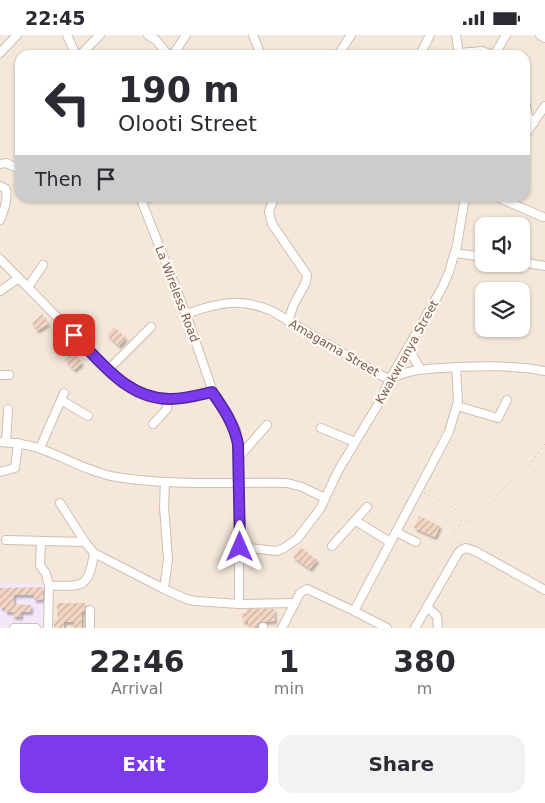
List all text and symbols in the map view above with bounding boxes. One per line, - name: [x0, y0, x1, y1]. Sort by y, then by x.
- text: 22:45: [25, 7, 85, 29]
- icon: left: [35, 70, 100, 135]
- text: 190 m: [118, 70, 240, 110]
- text: Olooti Street: [118, 111, 257, 136]
- icon: arrive: [92, 165, 120, 193]
- text: Then: [35, 168, 82, 190]
- map controls: [475, 217, 530, 337]
- button: sound: [475, 217, 530, 272]
- street label: La Wireless Road: [152, 244, 202, 344]
- button: layers: [475, 282, 530, 337]
- street label: Kwakwranya Street: [373, 297, 441, 406]
- pin: [53, 314, 95, 356]
- street label: Amagama Street: [287, 317, 382, 380]
- icon: arrive: [60, 321, 88, 349]
- position arrow: [213, 520, 265, 572]
- text: 22:46: [89, 644, 185, 679]
- text: 1: [278, 644, 299, 679]
- text: 380: [393, 644, 456, 679]
- text: Arrival: [111, 679, 163, 698]
- text: min: [274, 679, 304, 698]
- text: m: [417, 679, 432, 698]
- button: Exit: [20, 735, 268, 793]
- button: Share: [278, 735, 525, 793]

